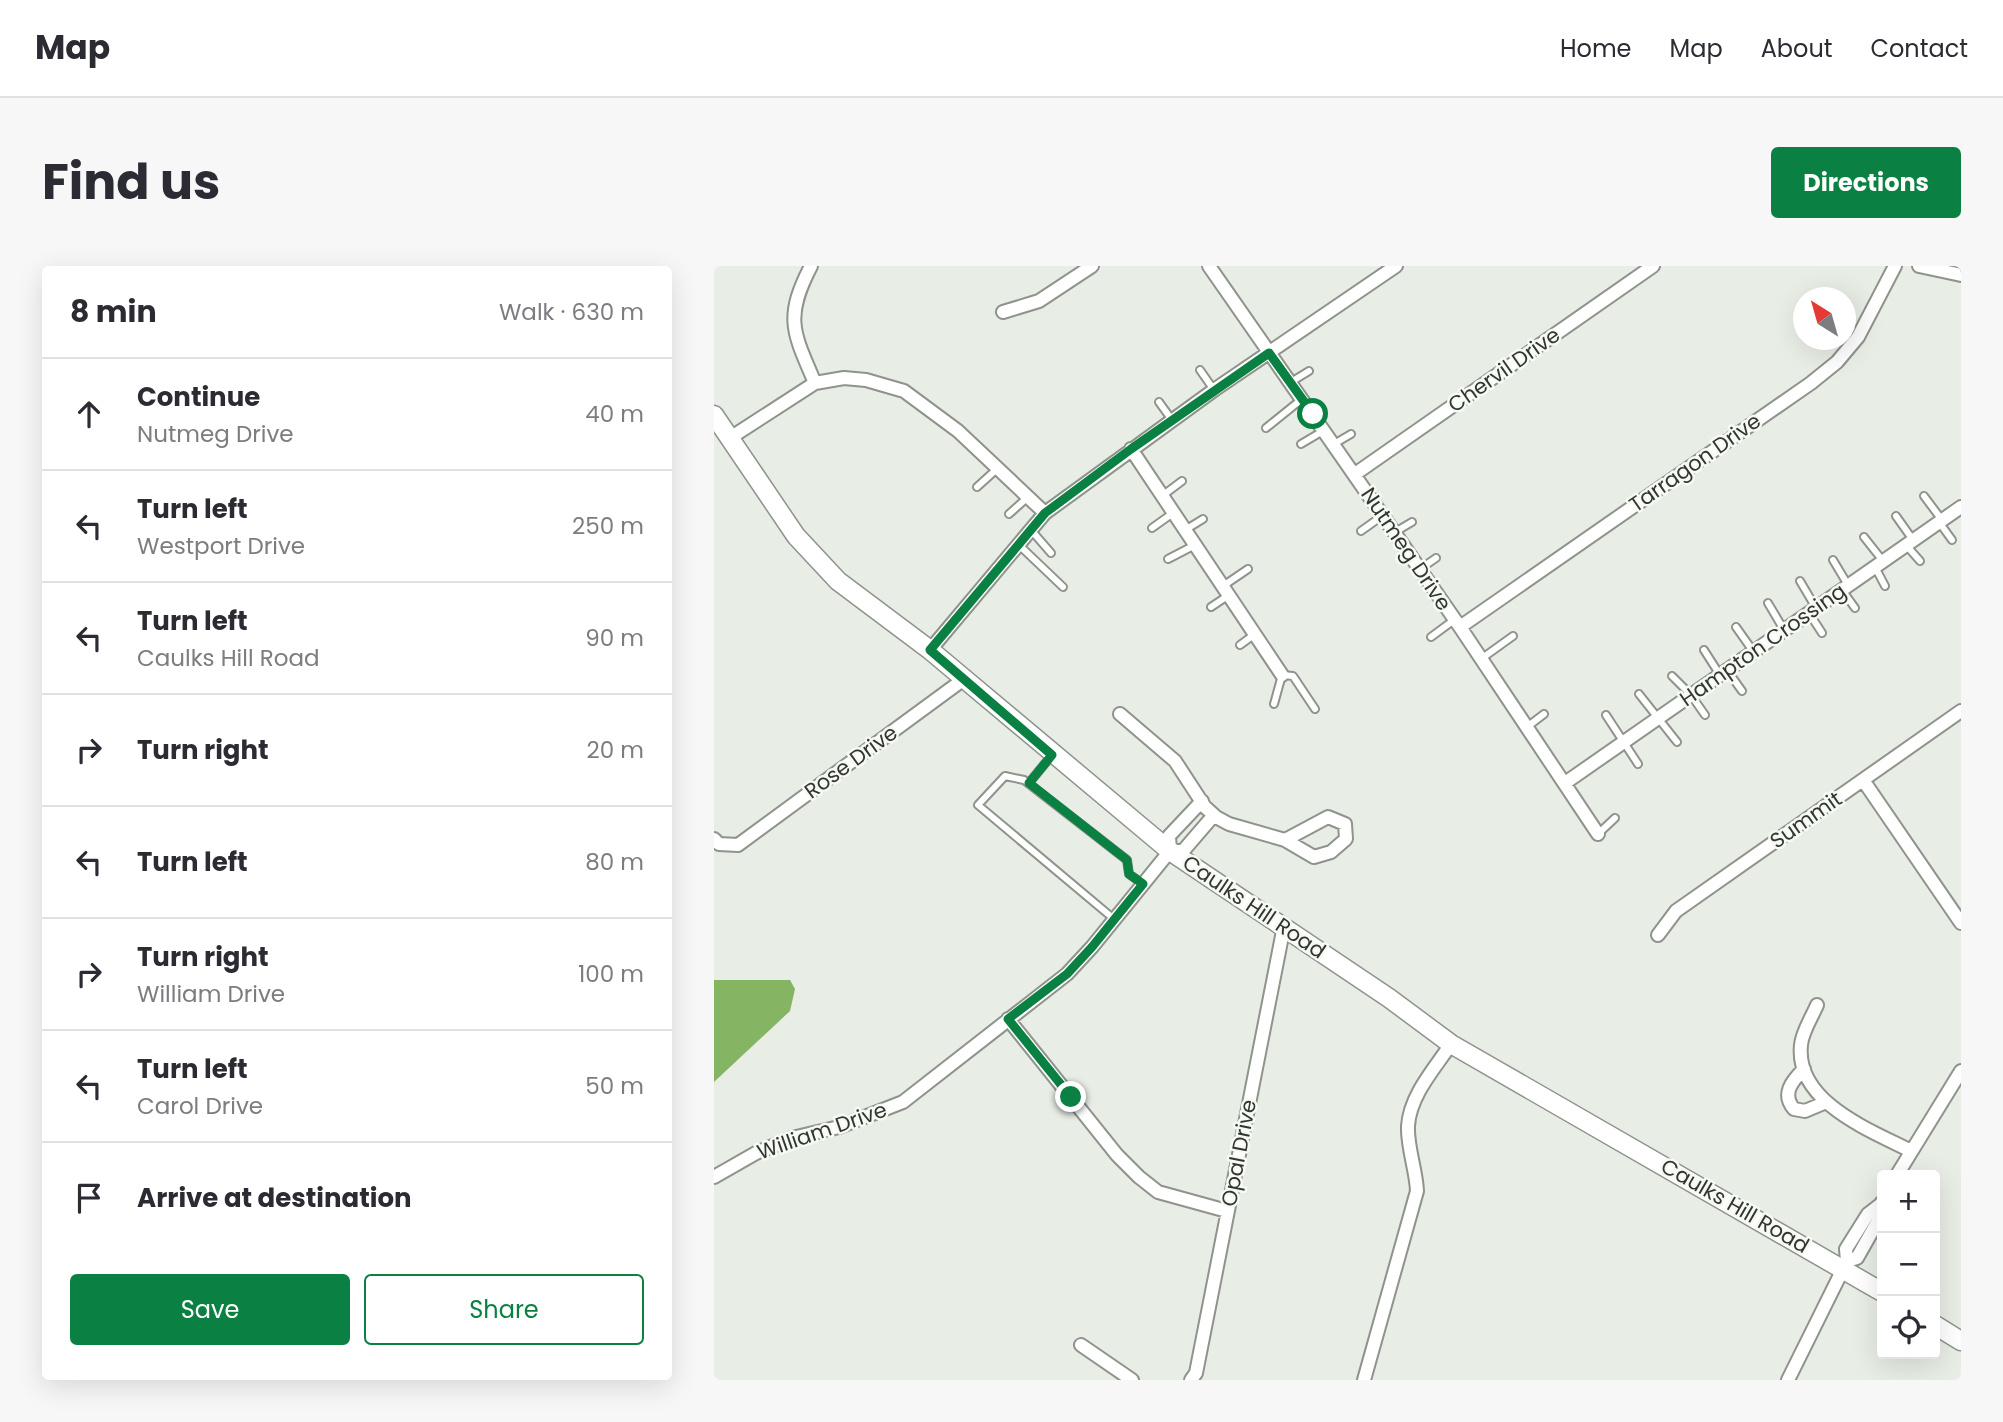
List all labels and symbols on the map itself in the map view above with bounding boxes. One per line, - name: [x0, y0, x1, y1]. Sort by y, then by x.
- north arrow: [1793, 287, 1856, 350]
- street label: Chervil Drive: [1442, 320, 1566, 419]
- route start: [1297, 398, 1328, 429]
- street label: Tarragon Drive: [1623, 406, 1766, 519]
- street label: Nutmeg Drive: [1354, 481, 1458, 616]
- street label: Hampton Crossing: [1674, 576, 1852, 713]
- street label: Rose Drive: [798, 718, 903, 805]
- street label: Summit: [1764, 784, 1848, 855]
- street label: Caulks Hill Road: [1177, 848, 1331, 965]
- route end: [1055, 1081, 1086, 1112]
- street label: William Drive: [753, 1095, 890, 1166]
- street label: Opal Drive: [1214, 1097, 1263, 1209]
- street label: Caulks Hill Road: [1656, 1151, 1815, 1260]

